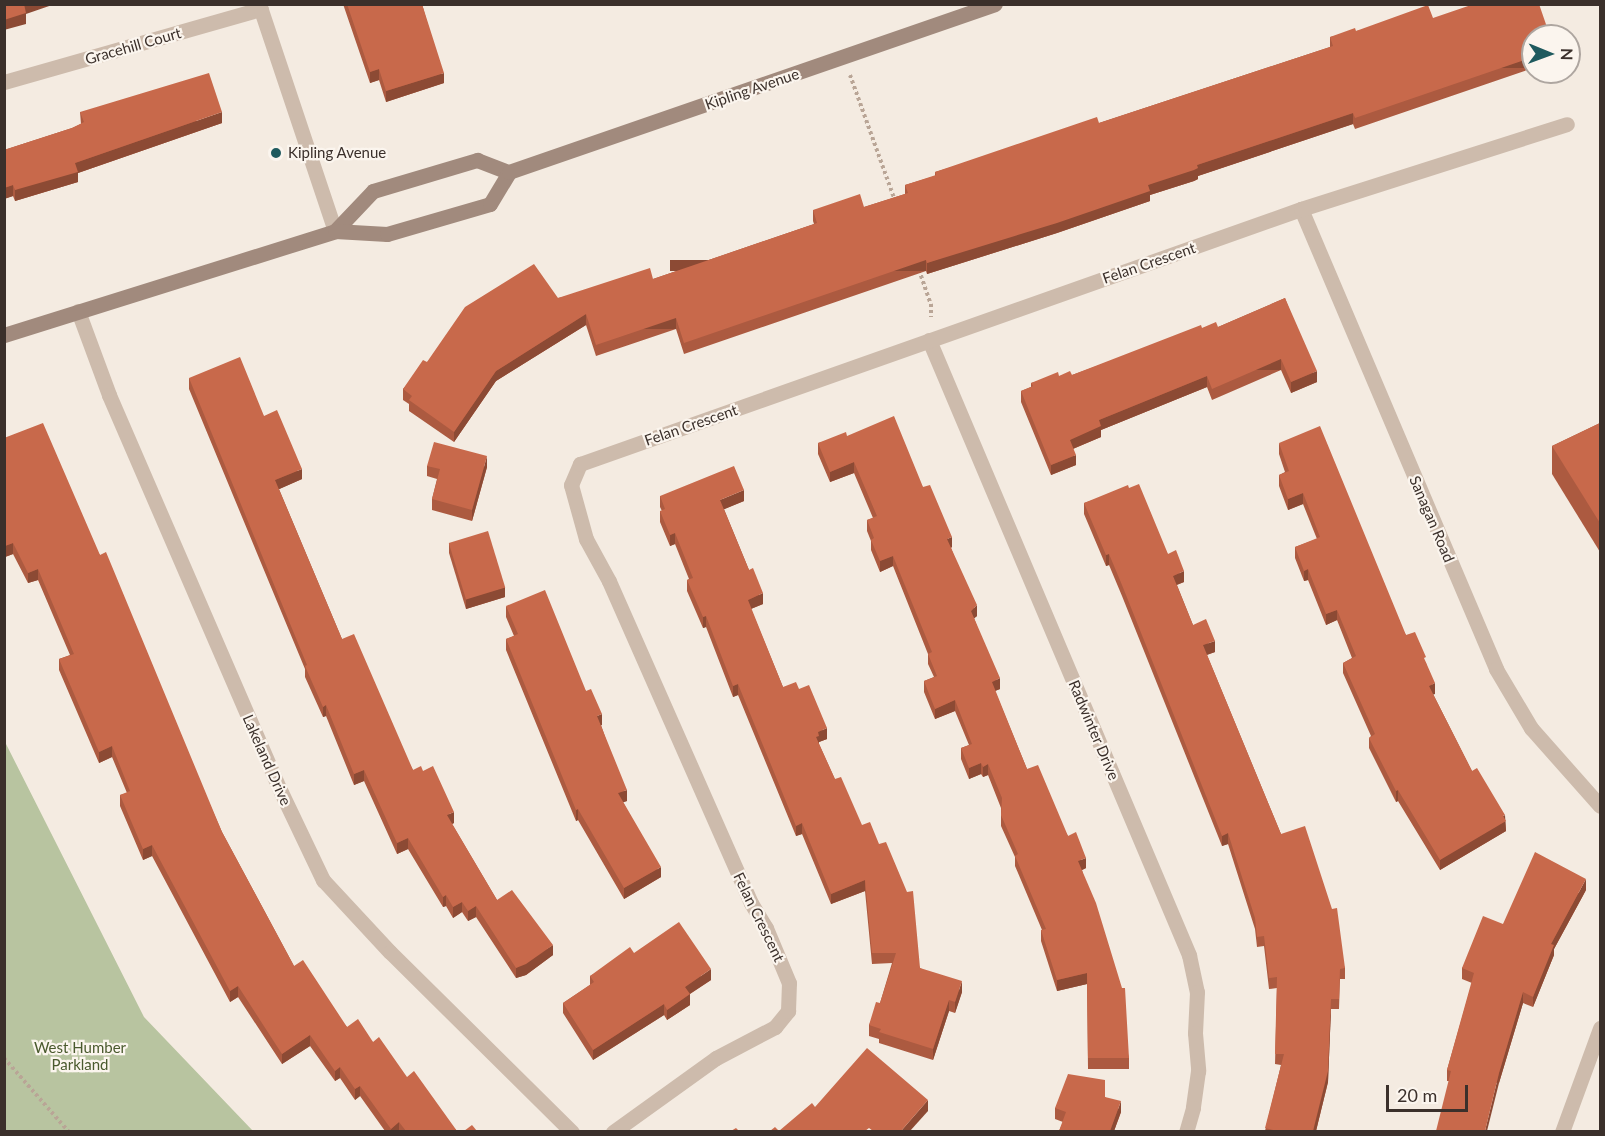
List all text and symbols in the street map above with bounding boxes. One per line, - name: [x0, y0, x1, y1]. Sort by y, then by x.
- street label: Gracehill Court: [83, 24, 183, 68]
- north arrow: [1521, 24, 1581, 84]
- text: N: [1558, 48, 1577, 61]
- street label: Kipling Avenue: [702, 64, 802, 114]
- place label: Kipling Avenue: [288, 144, 387, 162]
- marker: Kipling Avenue: [269, 146, 283, 160]
- street label: Felan Crescent: [1100, 239, 1198, 287]
- street label: Felan Crescent: [642, 401, 740, 449]
- street label: Sanagan Road: [1406, 473, 1458, 565]
- street label: Radwinter Drive: [1065, 677, 1123, 783]
- street label: Lakeland Drive: [239, 712, 295, 808]
- street label: Felan Crescent: [730, 869, 788, 965]
- park label: West Humber Parkland: [34, 1038, 126, 1073]
- scale bar: [1389, 1073, 1472, 1111]
- text: 20 m: [1397, 1084, 1437, 1106]

